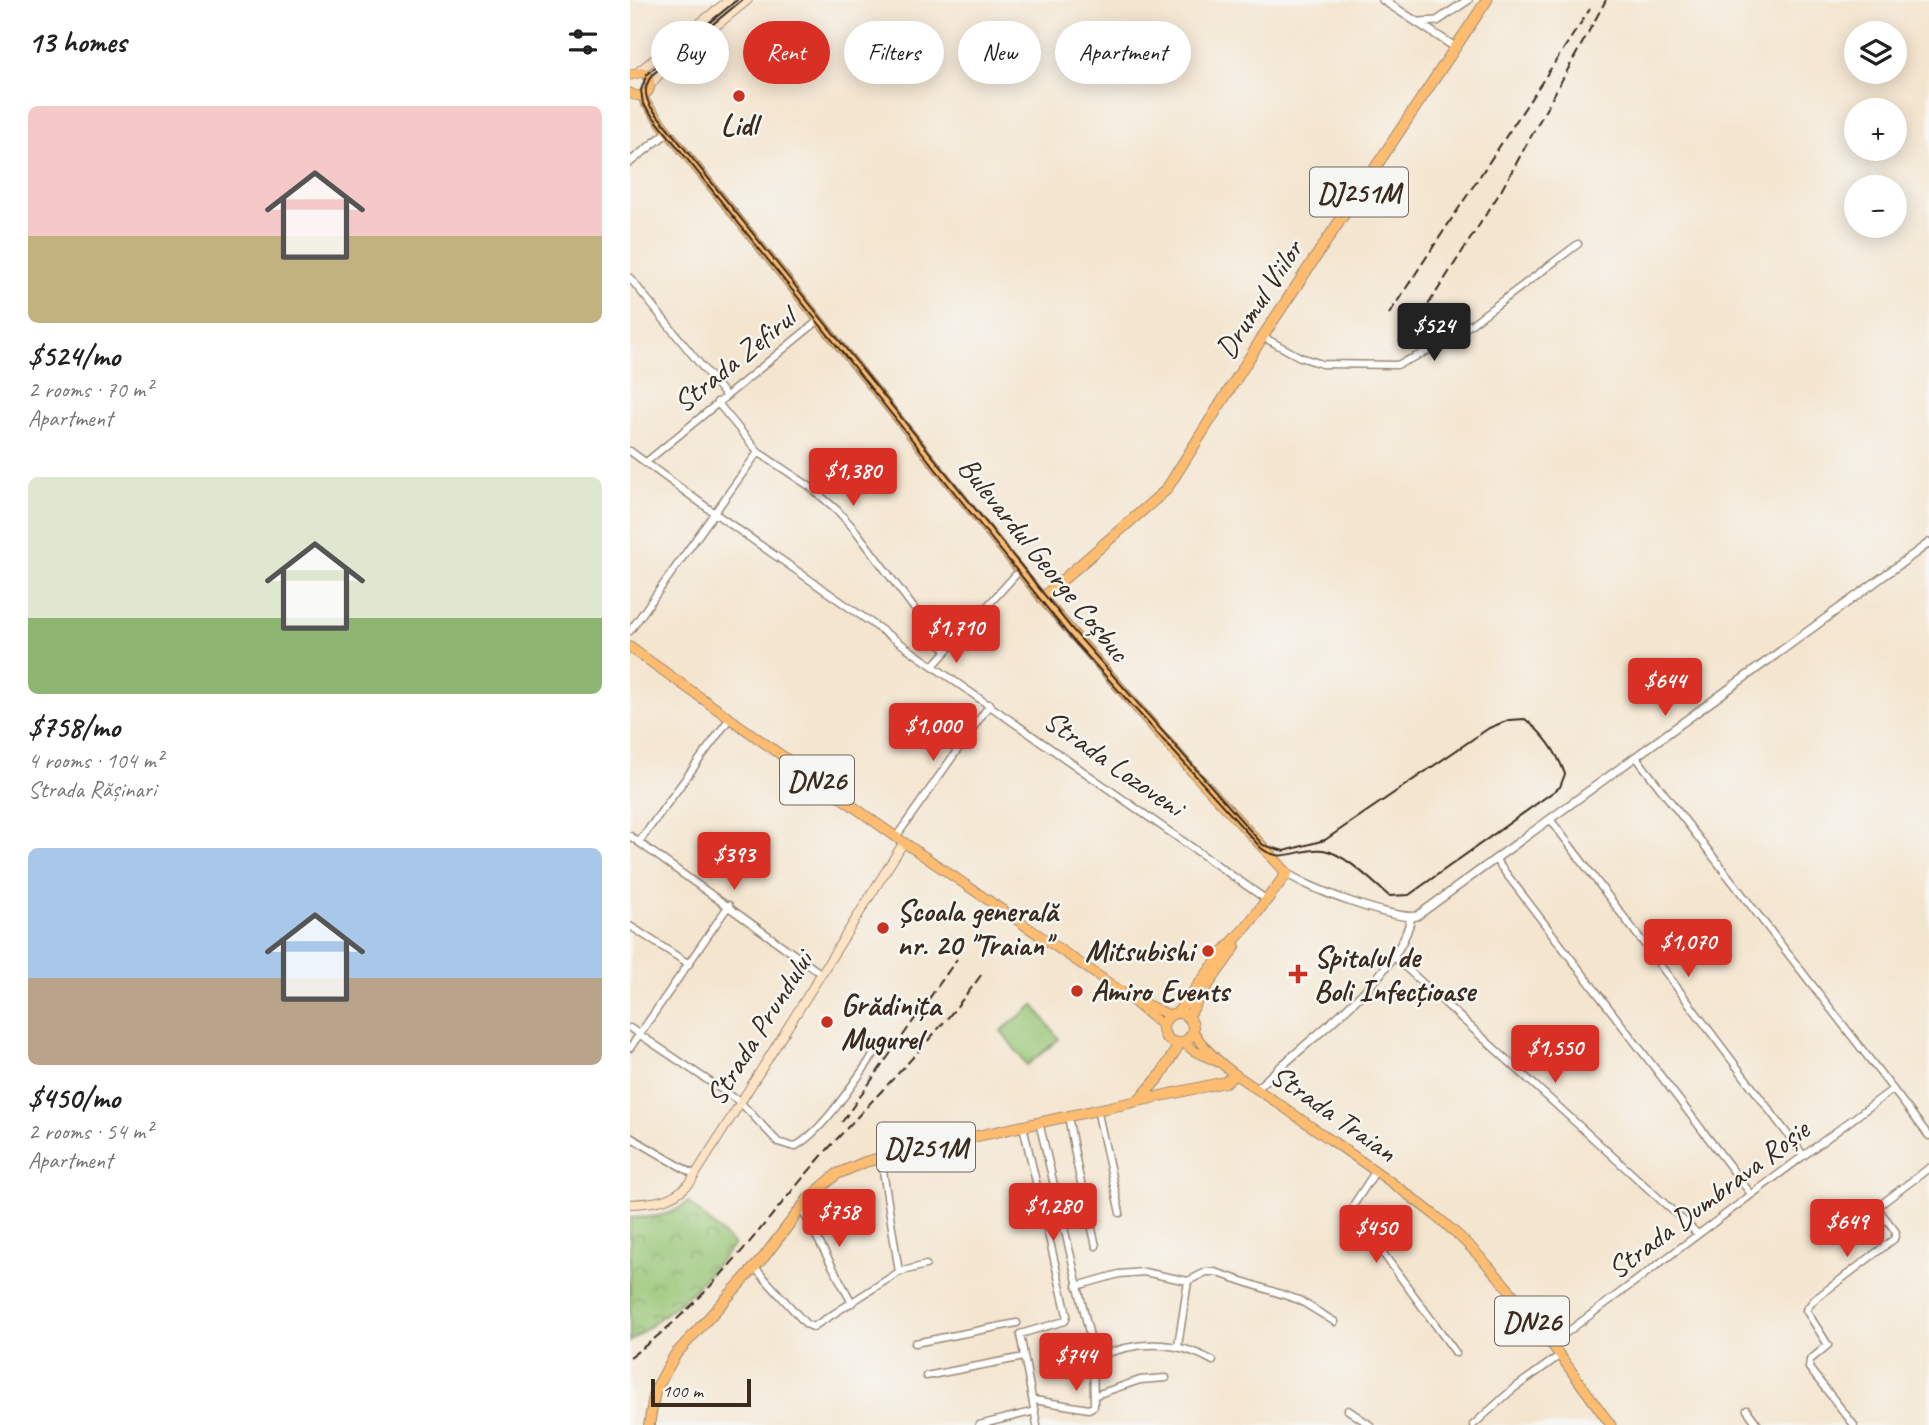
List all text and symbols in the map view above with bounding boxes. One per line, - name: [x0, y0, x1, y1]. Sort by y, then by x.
- chip: Buy: [651, 21, 729, 84]
- chip: Rent: [743, 21, 830, 84]
- chip: Filters: [844, 21, 944, 84]
- chip: New: [958, 21, 1041, 84]
- chip: Apartment: [1055, 21, 1191, 84]
- map controls: [1844, 21, 1907, 238]
- button: layers: [1844, 21, 1907, 84]
- text: 13 homes: [28, 23, 126, 61]
- icon: filters: [564, 23, 602, 61]
- marker: Lidl: [731, 88, 747, 104]
- button: +: [1844, 98, 1907, 161]
- place label: Lidl: [721, 106, 763, 144]
- icon: home: [252, 152, 378, 278]
- road number: DJ251M: [1310, 168, 1408, 216]
- button: −: [1844, 175, 1907, 238]
- street label: Drumul Viilor: [1207, 231, 1313, 365]
- street label: Strada Zefirul: [665, 296, 807, 421]
- pin: $524: [1393, 304, 1475, 363]
- text: $524: [1413, 311, 1455, 340]
- text: $524/mo: [28, 337, 120, 375]
- text: 2 rooms · 70 m²: [28, 375, 152, 404]
- text: Apartment: [28, 404, 113, 433]
- pin: $1,380: [796, 448, 910, 508]
- street label: Bulevardul George Coșbuc: [950, 449, 1139, 670]
- text: $1,380: [825, 456, 881, 485]
- icon: home: [252, 523, 378, 649]
- pin: $1,710: [899, 606, 1013, 665]
- text: $1,710: [928, 613, 984, 642]
- pin: $644: [1624, 658, 1706, 718]
- text: $644: [1644, 666, 1686, 695]
- street label: Strada Lozoveni: [1037, 701, 1194, 827]
- pin: $1,000: [876, 704, 990, 763]
- text: $758/mo: [28, 708, 120, 746]
- text: $1,000: [905, 711, 961, 740]
- text: 4 rooms · 104 m²: [28, 746, 163, 775]
- road number: DN26: [780, 756, 854, 804]
- text: Strada Rășinari: [28, 775, 156, 804]
- pin: $393: [693, 832, 775, 892]
- text: $393: [713, 840, 755, 869]
- place label: Școala generală nr. 20 "Traian": [897, 892, 1060, 964]
- icon: home: [252, 894, 378, 1020]
- marker: Școala generală nr. 20 "Traian": [875, 920, 891, 936]
- pin: $1,070: [1631, 920, 1745, 979]
- text: $1,070: [1660, 927, 1716, 956]
- place label: Mitsubishi: [1085, 932, 1198, 970]
- place label: Spitalul de Boli Infecțioase: [1314, 938, 1478, 1010]
- street label: Strada Prundului: [697, 941, 823, 1112]
- marker: Mitsubishi: [1200, 943, 1216, 959]
- marker: Spitalul de Boli Infecțioase: [1288, 964, 1308, 984]
- place label: Amiro Events: [1091, 972, 1232, 1010]
- marker: Amiro Events: [1069, 983, 1085, 999]
- place label: Grădinița Mugurel: [841, 986, 943, 1058]
- marker: Grădinița Mugurel: [819, 1014, 835, 1030]
- pin: $1,550: [1498, 1026, 1612, 1085]
- text: $1,550: [1527, 1033, 1583, 1062]
- street label: Strada Traian: [1263, 1056, 1405, 1171]
- text: $450/mo: [28, 1079, 120, 1117]
- street label: Strada Dumbrava Roșie: [1600, 1109, 1818, 1287]
- text: 2 rooms · 54 m²: [28, 1117, 152, 1146]
- road number: DJ251M: [877, 1122, 975, 1172]
- text: Apartment: [28, 1146, 113, 1175]
- pin: $1,280: [996, 1184, 1110, 1243]
- pin: $758: [798, 1190, 880, 1249]
- text: $1,280: [1025, 1191, 1081, 1220]
- text: $758: [819, 1197, 859, 1226]
- pin: $649: [1806, 1200, 1888, 1259]
- pin: $450: [1335, 1206, 1417, 1265]
- text: $649: [1826, 1207, 1868, 1236]
- text: $450: [1355, 1213, 1397, 1242]
- road number: DN26: [1495, 1296, 1569, 1346]
- pin: $744: [1035, 1334, 1117, 1393]
- text: $744: [1055, 1341, 1097, 1370]
- scale bar: [651, 1376, 751, 1408]
- text: 100 m: [662, 1379, 703, 1403]

